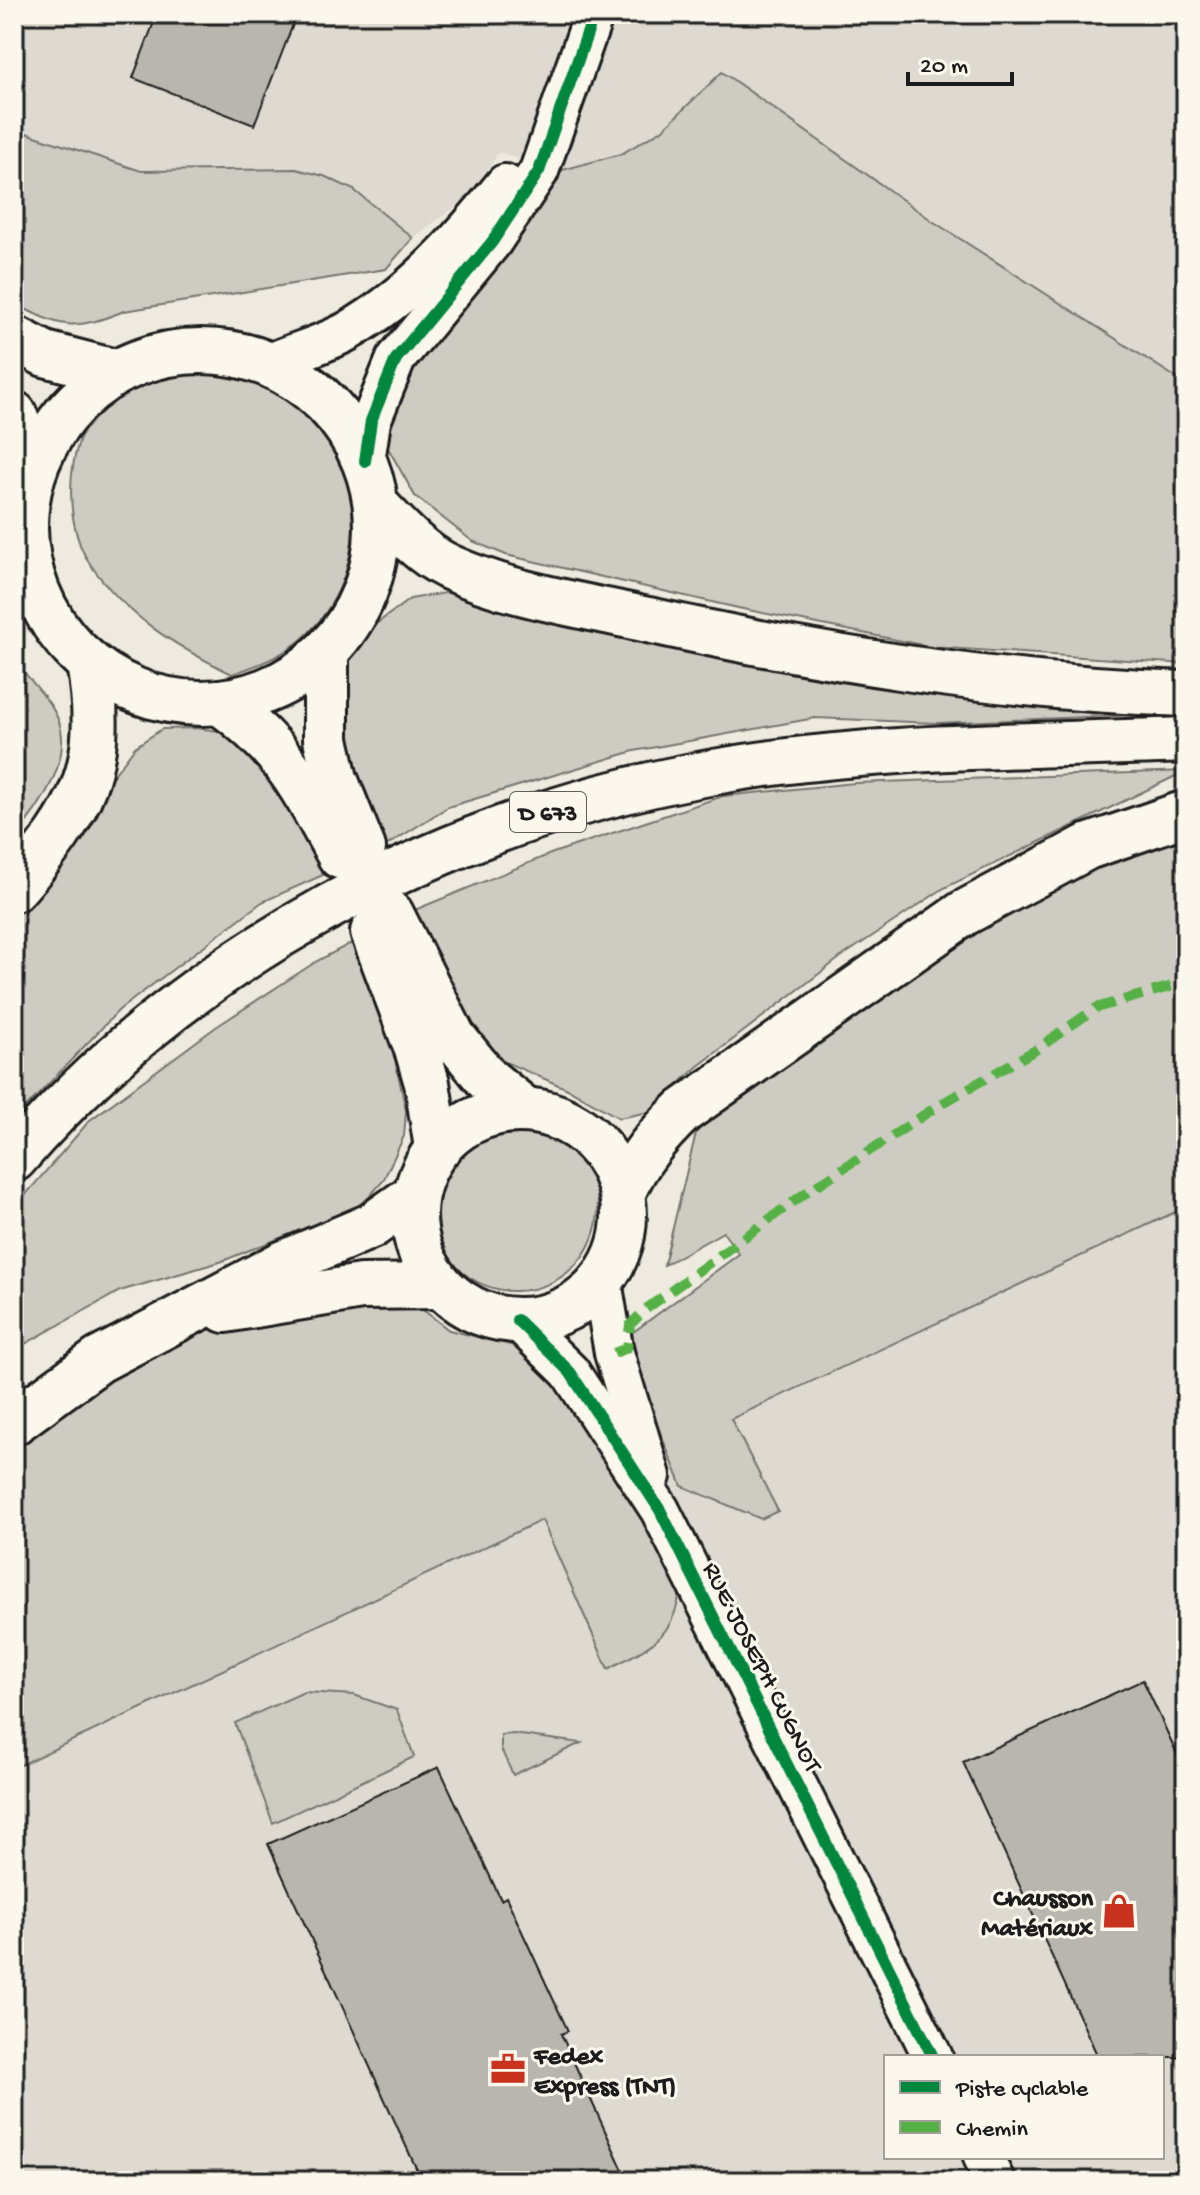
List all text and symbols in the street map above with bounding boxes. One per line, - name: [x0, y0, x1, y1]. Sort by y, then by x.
- scale bar: [908, 36, 1012, 86]
- text: 20 m: [920, 53, 968, 82]
- road number: D 673: [510, 792, 586, 832]
- street label: RUE JOSEPH CUGNOT: [693, 1558, 827, 1779]
- place label: Chausson Matériaux: [981, 1885, 1094, 1946]
- shop icon: Chausson Matériaux: [1100, 1892, 1138, 1930]
- place label: Fedex Express (TNT): [533, 2043, 676, 2104]
- office icon: Fedex Express (TNT): [489, 2050, 527, 2088]
- legend: [884, 2055, 1164, 2159]
- text: Piste cyclable: [955, 2076, 1089, 2105]
- text: Chemin: [956, 2116, 1029, 2145]

